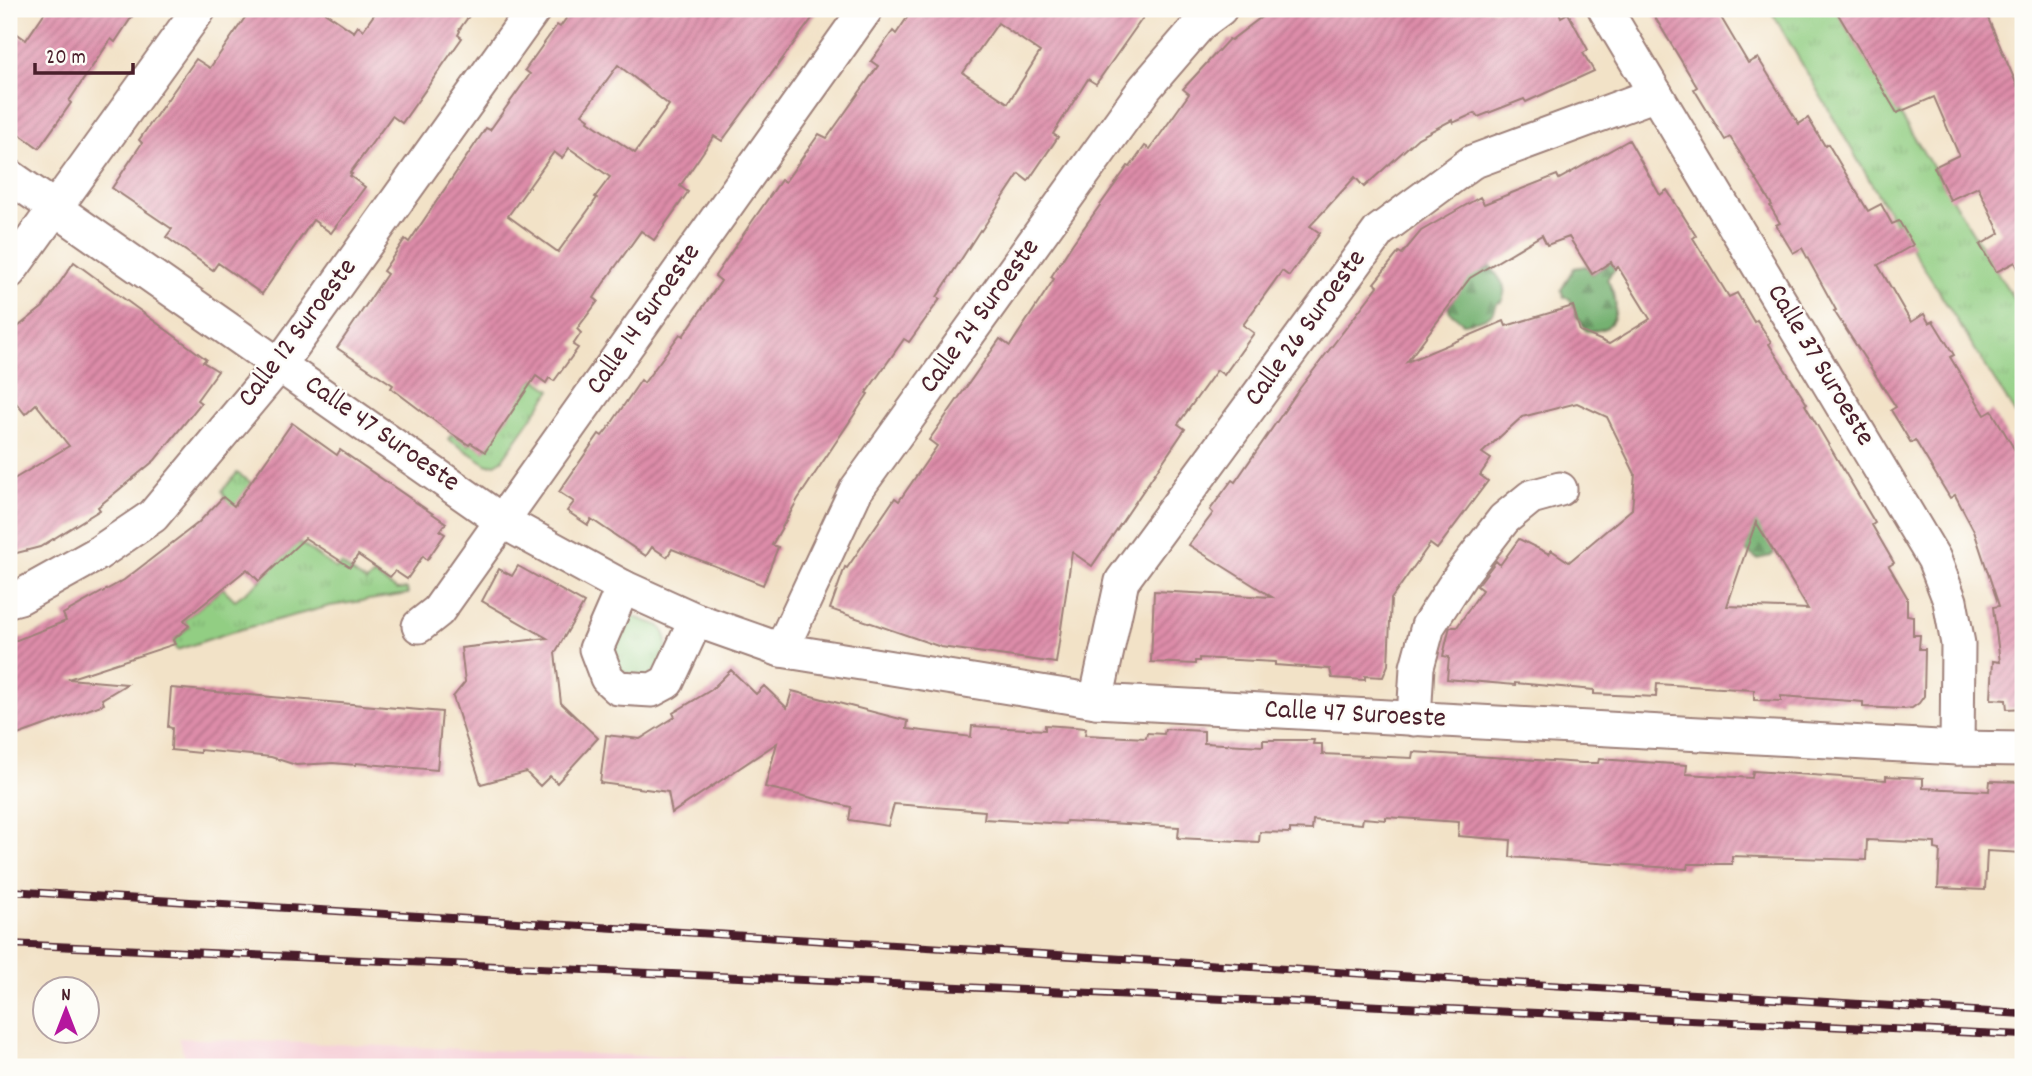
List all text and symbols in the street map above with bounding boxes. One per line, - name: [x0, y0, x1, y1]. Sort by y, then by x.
- scale bar: [35, 32, 133, 76]
- text: 20 m: [46, 44, 86, 74]
- street label: Calle 24 Suroeste: [911, 231, 1051, 403]
- street label: Calle 14 Suroeste: [578, 236, 712, 404]
- street label: Calle 26 Suroeste: [1236, 242, 1378, 416]
- street label: Calle 12 Suroeste: [230, 251, 368, 417]
- street label: Calle 37 Suroeste: [1755, 277, 1883, 455]
- street label: Calle 47 Suroeste: [295, 366, 467, 504]
- street label: Calle 47 Suroeste: [1263, 691, 1447, 741]
- north arrow: [32, 974, 102, 1044]
- text: N: [61, 983, 71, 1010]

